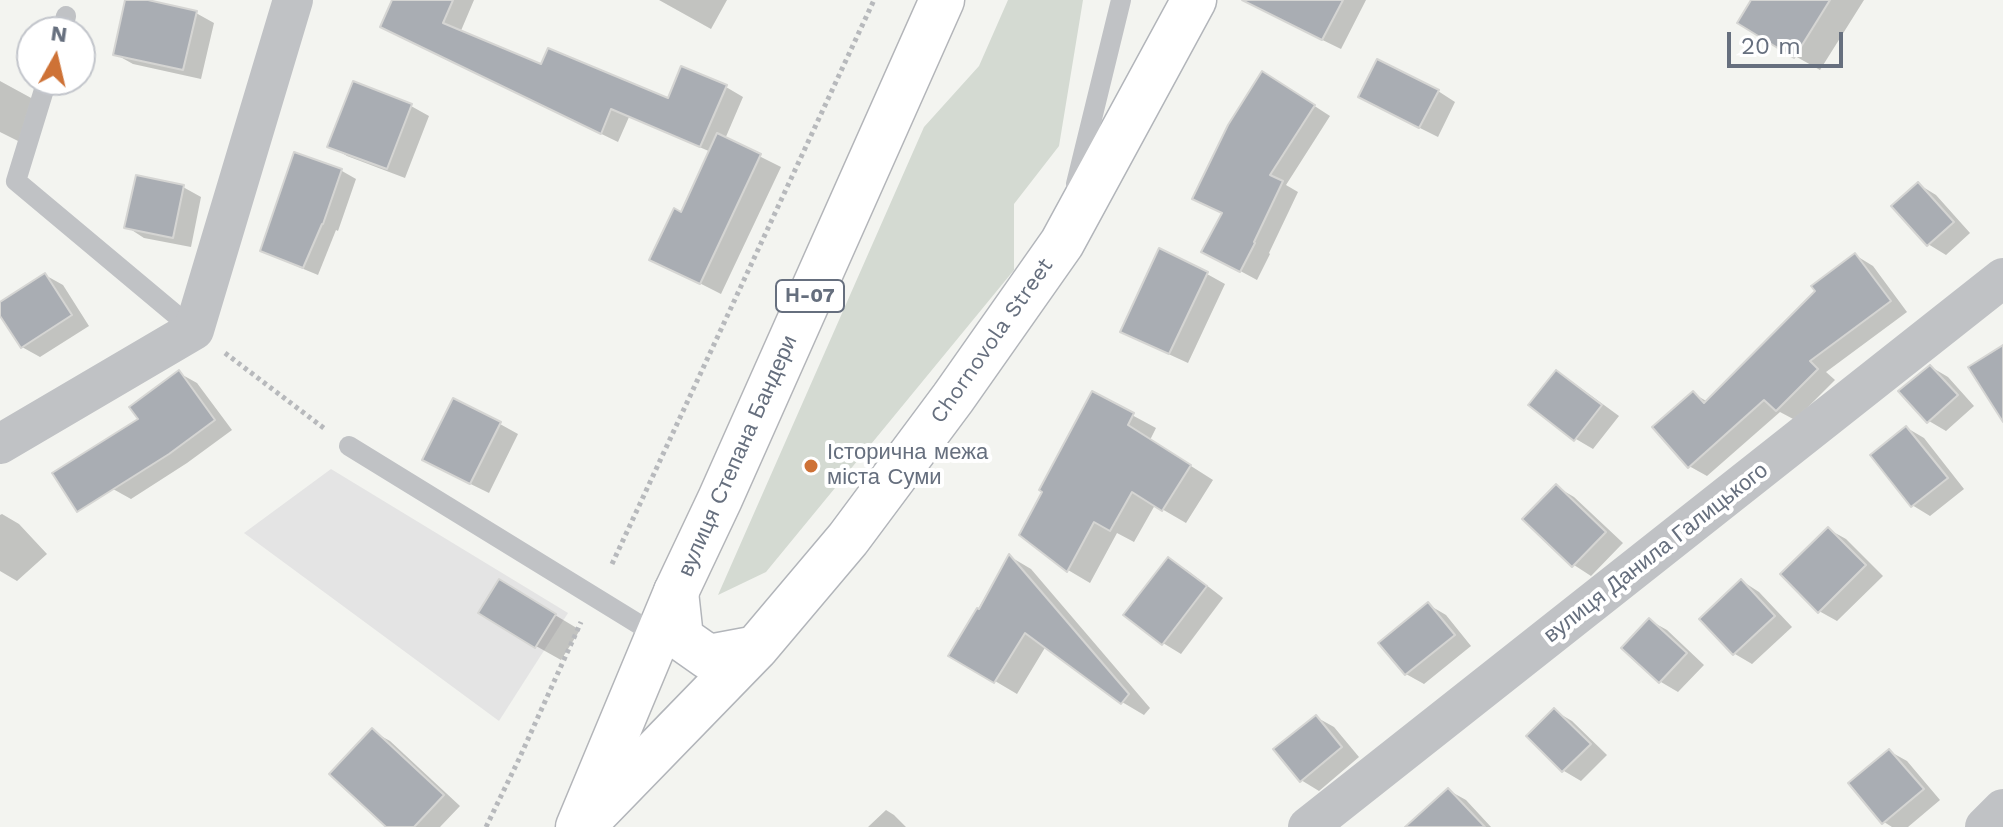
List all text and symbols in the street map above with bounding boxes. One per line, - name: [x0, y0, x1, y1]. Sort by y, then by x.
- north arrow: [16, 16, 96, 96]
- scale bar: [1731, 16, 1847, 66]
- text: N: [49, 20, 69, 47]
- text: 20 m: [1741, 32, 1801, 60]
- street label: Chornovola Street: [925, 253, 1059, 429]
- road number: Н-07: [776, 280, 844, 312]
- street label: вулиця Степана Бандери: [673, 331, 803, 581]
- place label: Історична межа міста Суми: [827, 440, 988, 492]
- marker: Історична межа міста Суми: [802, 457, 820, 475]
- street label: вулиця Данила Галицького: [1539, 457, 1773, 649]

